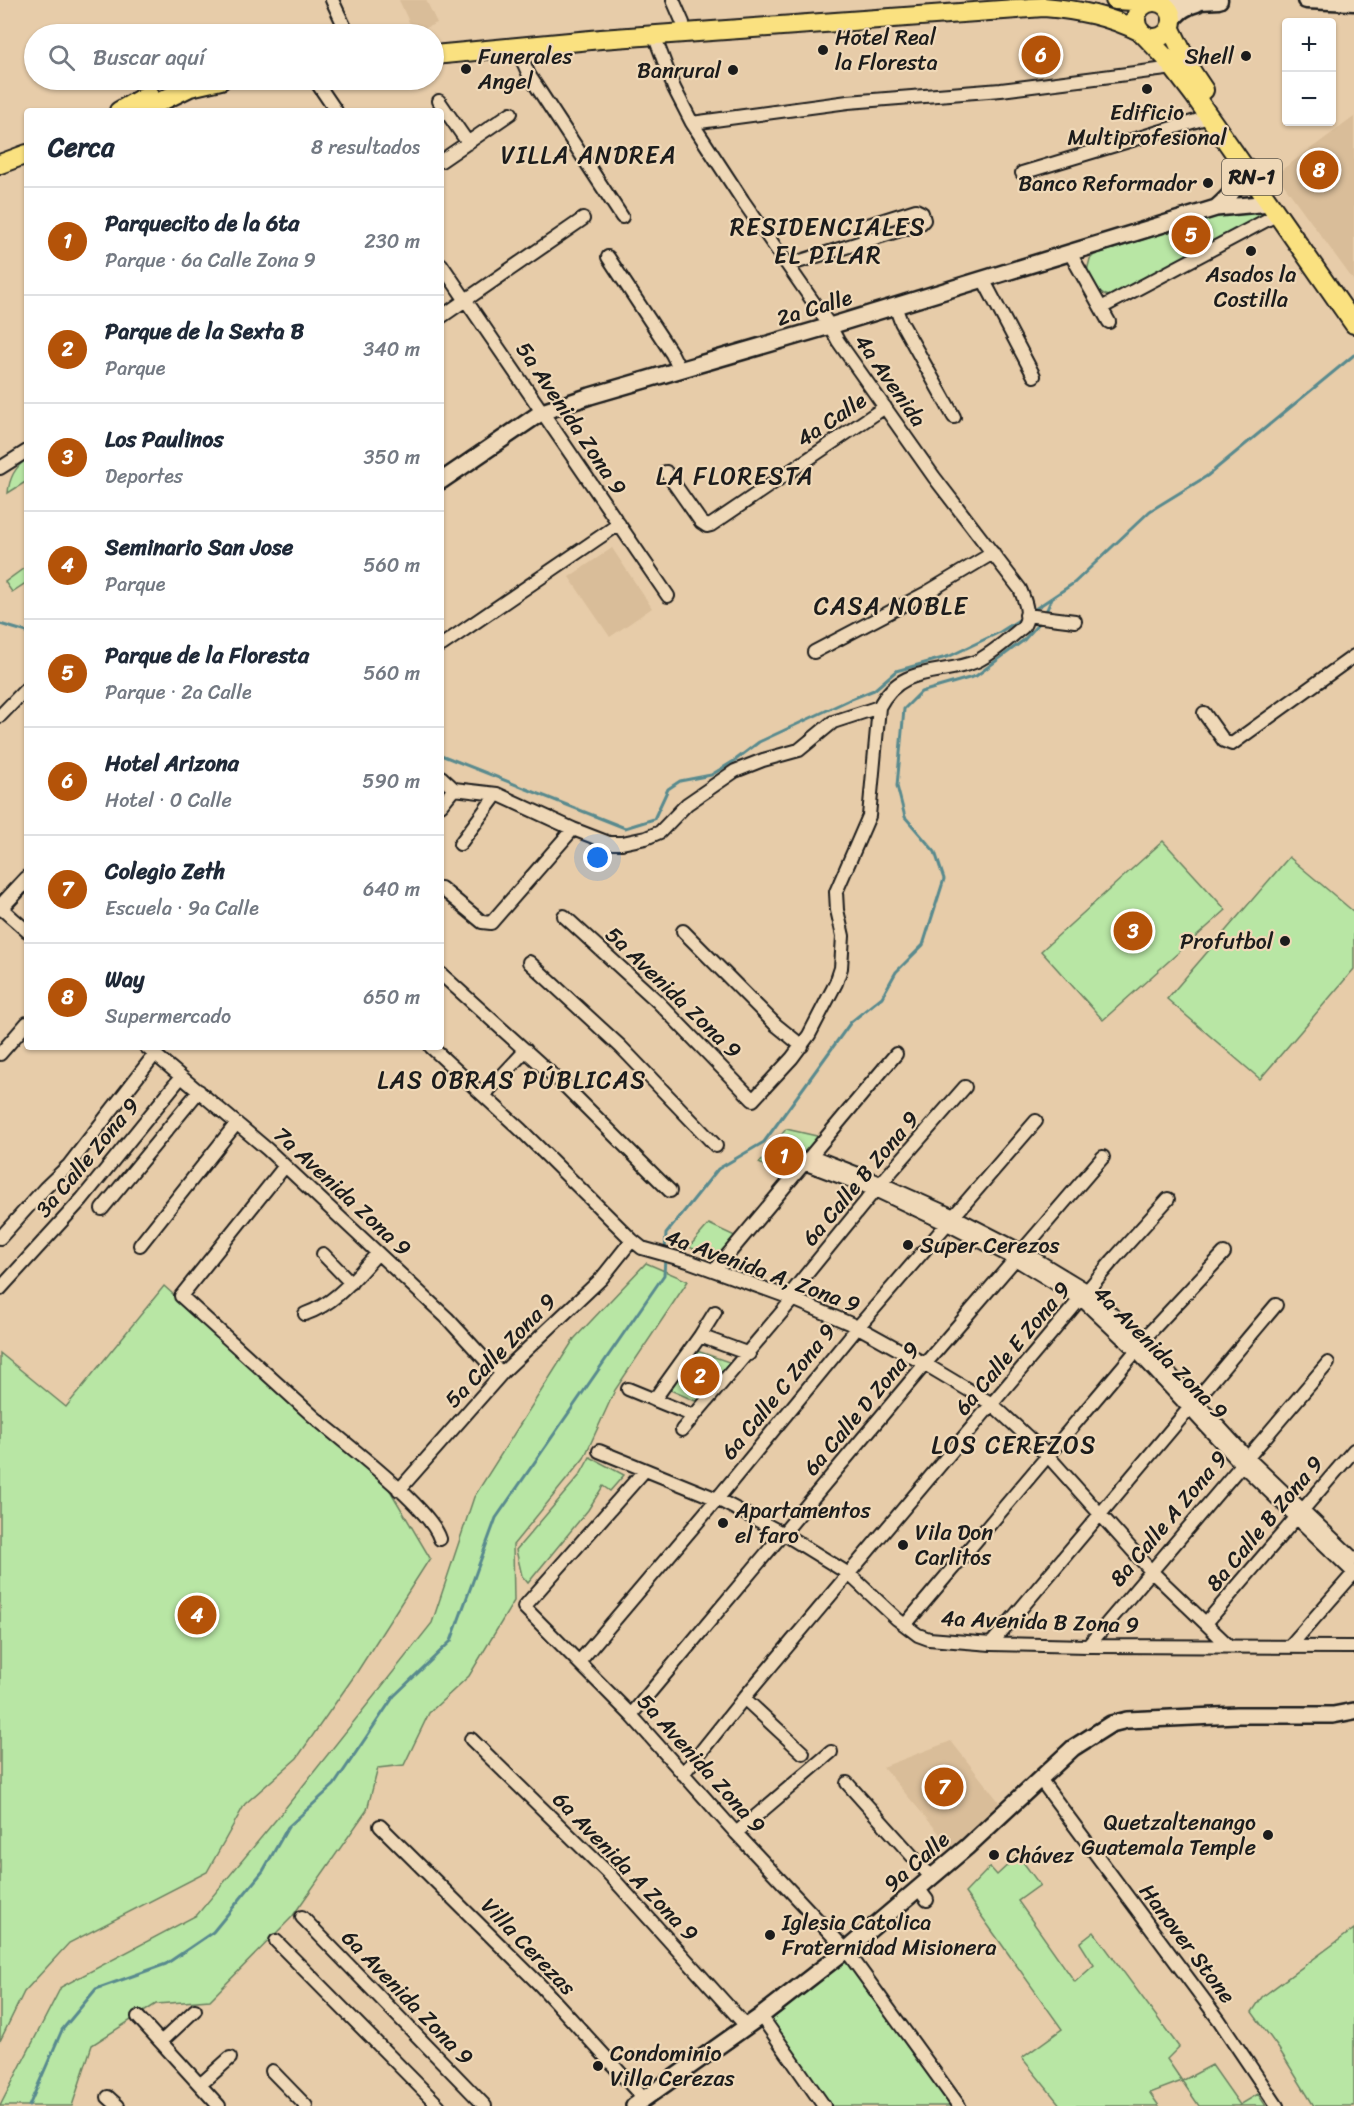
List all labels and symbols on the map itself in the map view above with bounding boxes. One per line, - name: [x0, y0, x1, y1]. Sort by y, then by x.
- place label: Hotel Real la Floresta: [835, 18, 938, 82]
- pin: 6: [1022, 32, 1060, 78]
- place label: Funerales Angel: [477, 37, 574, 101]
- place label: Shell: [1185, 37, 1235, 76]
- marker: Hotel Real la Floresta: [816, 43, 830, 57]
- marker: Shell: [1239, 49, 1253, 63]
- place label: Banrural: [637, 51, 722, 90]
- marker: Funerales Angel: [459, 62, 473, 76]
- marker: Banrural: [726, 63, 740, 77]
- marker: Edificio Multiprofesional: [1140, 82, 1154, 96]
- place label: Edificio Multiprofesional: [1067, 93, 1227, 157]
- district label: VILLA ANDREA: [501, 134, 677, 176]
- pin: 8: [1300, 148, 1338, 192]
- road number: RN-1: [1222, 159, 1282, 195]
- place label: Banco Reformador: [1018, 164, 1198, 203]
- marker: Banco Reformador: [1201, 176, 1215, 190]
- district label: RESIDENCIALES EL PILAR: [730, 206, 926, 276]
- pin: 5: [1172, 212, 1210, 258]
- marker: Asados la Costilla: [1244, 244, 1258, 258]
- place label: Asados la Costilla: [1205, 255, 1296, 319]
- street label: 2a Calle: [771, 277, 857, 337]
- street label: 4a Avenida: [844, 325, 937, 435]
- street label: 5a Avenida Zona 9: [505, 333, 638, 503]
- street label: 4a Calle: [788, 381, 875, 458]
- district label: LA FLORESTA: [656, 455, 814, 497]
- district label: CASA NOBLE: [814, 585, 968, 627]
- your location: [583, 843, 612, 872]
- pin: 3: [1114, 908, 1152, 954]
- street label: 5a Avenida Zona 9: [596, 916, 752, 1069]
- place label: Profutbol: [1180, 922, 1274, 961]
- marker: Profutbol: [1278, 934, 1292, 948]
- district label: LAS OBRAS PÚBLICAS: [377, 1059, 647, 1101]
- street label: 3a Calle Zona 9: [25, 1088, 150, 1226]
- street label: 6a Calle B Zona 9: [792, 1102, 929, 1255]
- street label: 7a Avenida Zona 9: [264, 1116, 421, 1266]
- pin: 1: [764, 1134, 804, 1178]
- street label: 4a Avenida A, Zona 9: [660, 1217, 866, 1324]
- place label: Super Cerezos: [920, 1226, 1061, 1265]
- marker: Super Cerezos: [901, 1238, 915, 1252]
- street label: 6a Calle E Zona 9: [944, 1272, 1081, 1424]
- street label: 4a Avenida Zona 9: [1084, 1275, 1238, 1429]
- street label: 5a Calle Zona 9: [435, 1283, 566, 1417]
- street label: 6a Calle C Zona 9: [711, 1314, 846, 1469]
- street label: 6a Calle D Zona 9: [793, 1332, 930, 1485]
- pin: 2: [680, 1354, 720, 1398]
- district label: LOS CEREZOS: [931, 1424, 1097, 1466]
- street label: 8a Calle A Zona 9: [1099, 1441, 1238, 1596]
- street label: 8a Calle B Zona 9: [1195, 1446, 1333, 1600]
- place label: Apartamentos el faro: [734, 1491, 871, 1555]
- place label: Vila Don Carlitos: [915, 1513, 993, 1577]
- marker: Apartamentos el faro: [716, 1516, 730, 1530]
- marker: Vila Don Carlitos: [896, 1538, 910, 1552]
- pin: 4: [178, 1592, 216, 1638]
- street label: 4a Avenida B Zona 9: [940, 1599, 1140, 1644]
- street label: 5a Avenida Zona 9: [627, 1684, 776, 1843]
- pin: 7: [924, 1764, 964, 1810]
- street label: 6a Avenida A Zona 9: [543, 1782, 708, 1951]
- place label: Quetzaltenango Guatemala Temple: [1081, 1803, 1256, 1867]
- street label: 9a Calle: [874, 1821, 959, 1902]
- marker: Quetzaltenango Guatemala Temple: [1261, 1828, 1275, 1842]
- place label: Chávez: [1006, 1836, 1075, 1875]
- marker: Chávez: [987, 1848, 1001, 1862]
- street label: Hanover Stone: [1129, 1874, 1246, 2012]
- street label: Villa Cerezas: [471, 1888, 587, 2005]
- place label: Iglesia Catolica Fraternidad Misionera: [781, 1903, 997, 1967]
- street label: 6a Avenida Zona 9: [332, 1920, 483, 2075]
- marker: Iglesia Catolica Fraternidad Misionera: [763, 1928, 777, 1942]
- place label: Condominio Villa Cerezas: [610, 2034, 736, 2098]
- marker: Condominio Villa Cerezas: [591, 2059, 605, 2073]

